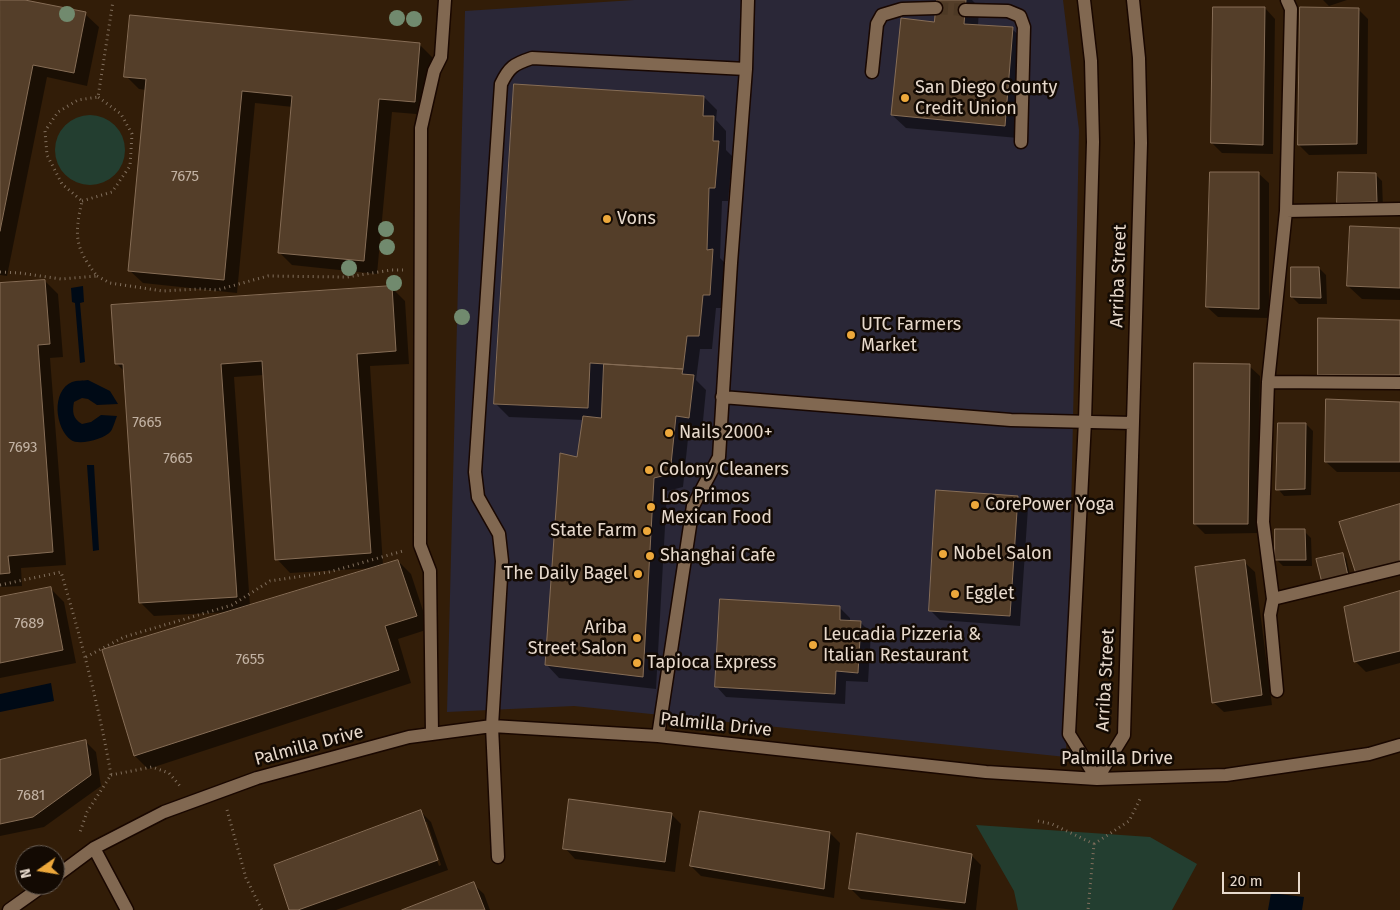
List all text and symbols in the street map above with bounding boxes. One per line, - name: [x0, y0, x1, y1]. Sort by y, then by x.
- place label: San Diego County Credit Union: [915, 77, 1057, 120]
- marker: San Diego County Credit Union: [899, 92, 911, 104]
- house number: 7675: [171, 168, 199, 186]
- place label: Vons: [617, 208, 656, 230]
- marker: Vons: [601, 213, 613, 225]
- street label: Arriba Street: [1106, 224, 1132, 328]
- place label: UTC Farmers Market: [861, 314, 961, 356]
- marker: UTC Farmers Market: [845, 329, 857, 341]
- house number: 7665: [132, 414, 162, 432]
- place label: Nails 2000+: [679, 422, 773, 444]
- marker: Nails 2000+: [663, 427, 675, 439]
- house number: 7693: [8, 439, 38, 457]
- house number: 7665: [163, 450, 193, 468]
- place label: Colony Cleaners: [659, 459, 789, 481]
- marker: Colony Cleaners: [643, 464, 655, 476]
- place label: Los Primos Mexican Food: [661, 486, 772, 528]
- place label: CorePower Yoga: [985, 494, 1114, 516]
- marker: CorePower Yoga: [969, 499, 981, 511]
- marker: Los Primos Mexican Food: [645, 501, 657, 513]
- place label: State Farm: [550, 520, 637, 542]
- marker: State Farm: [641, 525, 653, 537]
- place label: Nobel Salon: [953, 543, 1052, 565]
- place label: Shanghai Cafe: [660, 545, 776, 567]
- marker: Nobel Salon: [937, 548, 949, 560]
- marker: Shanghai Cafe: [644, 550, 656, 562]
- place label: The Daily Bagel: [504, 563, 628, 585]
- marker: The Daily Bagel: [632, 568, 644, 580]
- place label: Egglet: [965, 583, 1014, 605]
- marker: Egglet: [949, 588, 961, 600]
- house number: 7689: [14, 615, 44, 633]
- place label: Ariba Street Salon: [528, 617, 627, 660]
- place label: Leucadia Pizzeria & Italian Restaurant: [823, 624, 981, 666]
- street label: Arriba Street: [1093, 628, 1119, 732]
- marker: Ariba Street Salon: [631, 632, 643, 644]
- marker: Leucadia Pizzeria & Italian Restaurant: [807, 639, 819, 651]
- house number: 7655: [235, 651, 265, 669]
- place label: Tapioca Express: [647, 652, 776, 674]
- marker: Tapioca Express: [631, 657, 643, 669]
- street label: Palmilla Drive: [659, 708, 773, 742]
- street label: Palmilla Drive: [252, 721, 366, 771]
- street label: Palmilla Drive: [1061, 748, 1173, 770]
- house number: 7681: [17, 787, 45, 805]
- north arrow: [15, 845, 65, 895]
- scale bar: [1225, 862, 1302, 894]
- text: N: [17, 867, 35, 880]
- text: 20 m: [1230, 872, 1263, 890]

